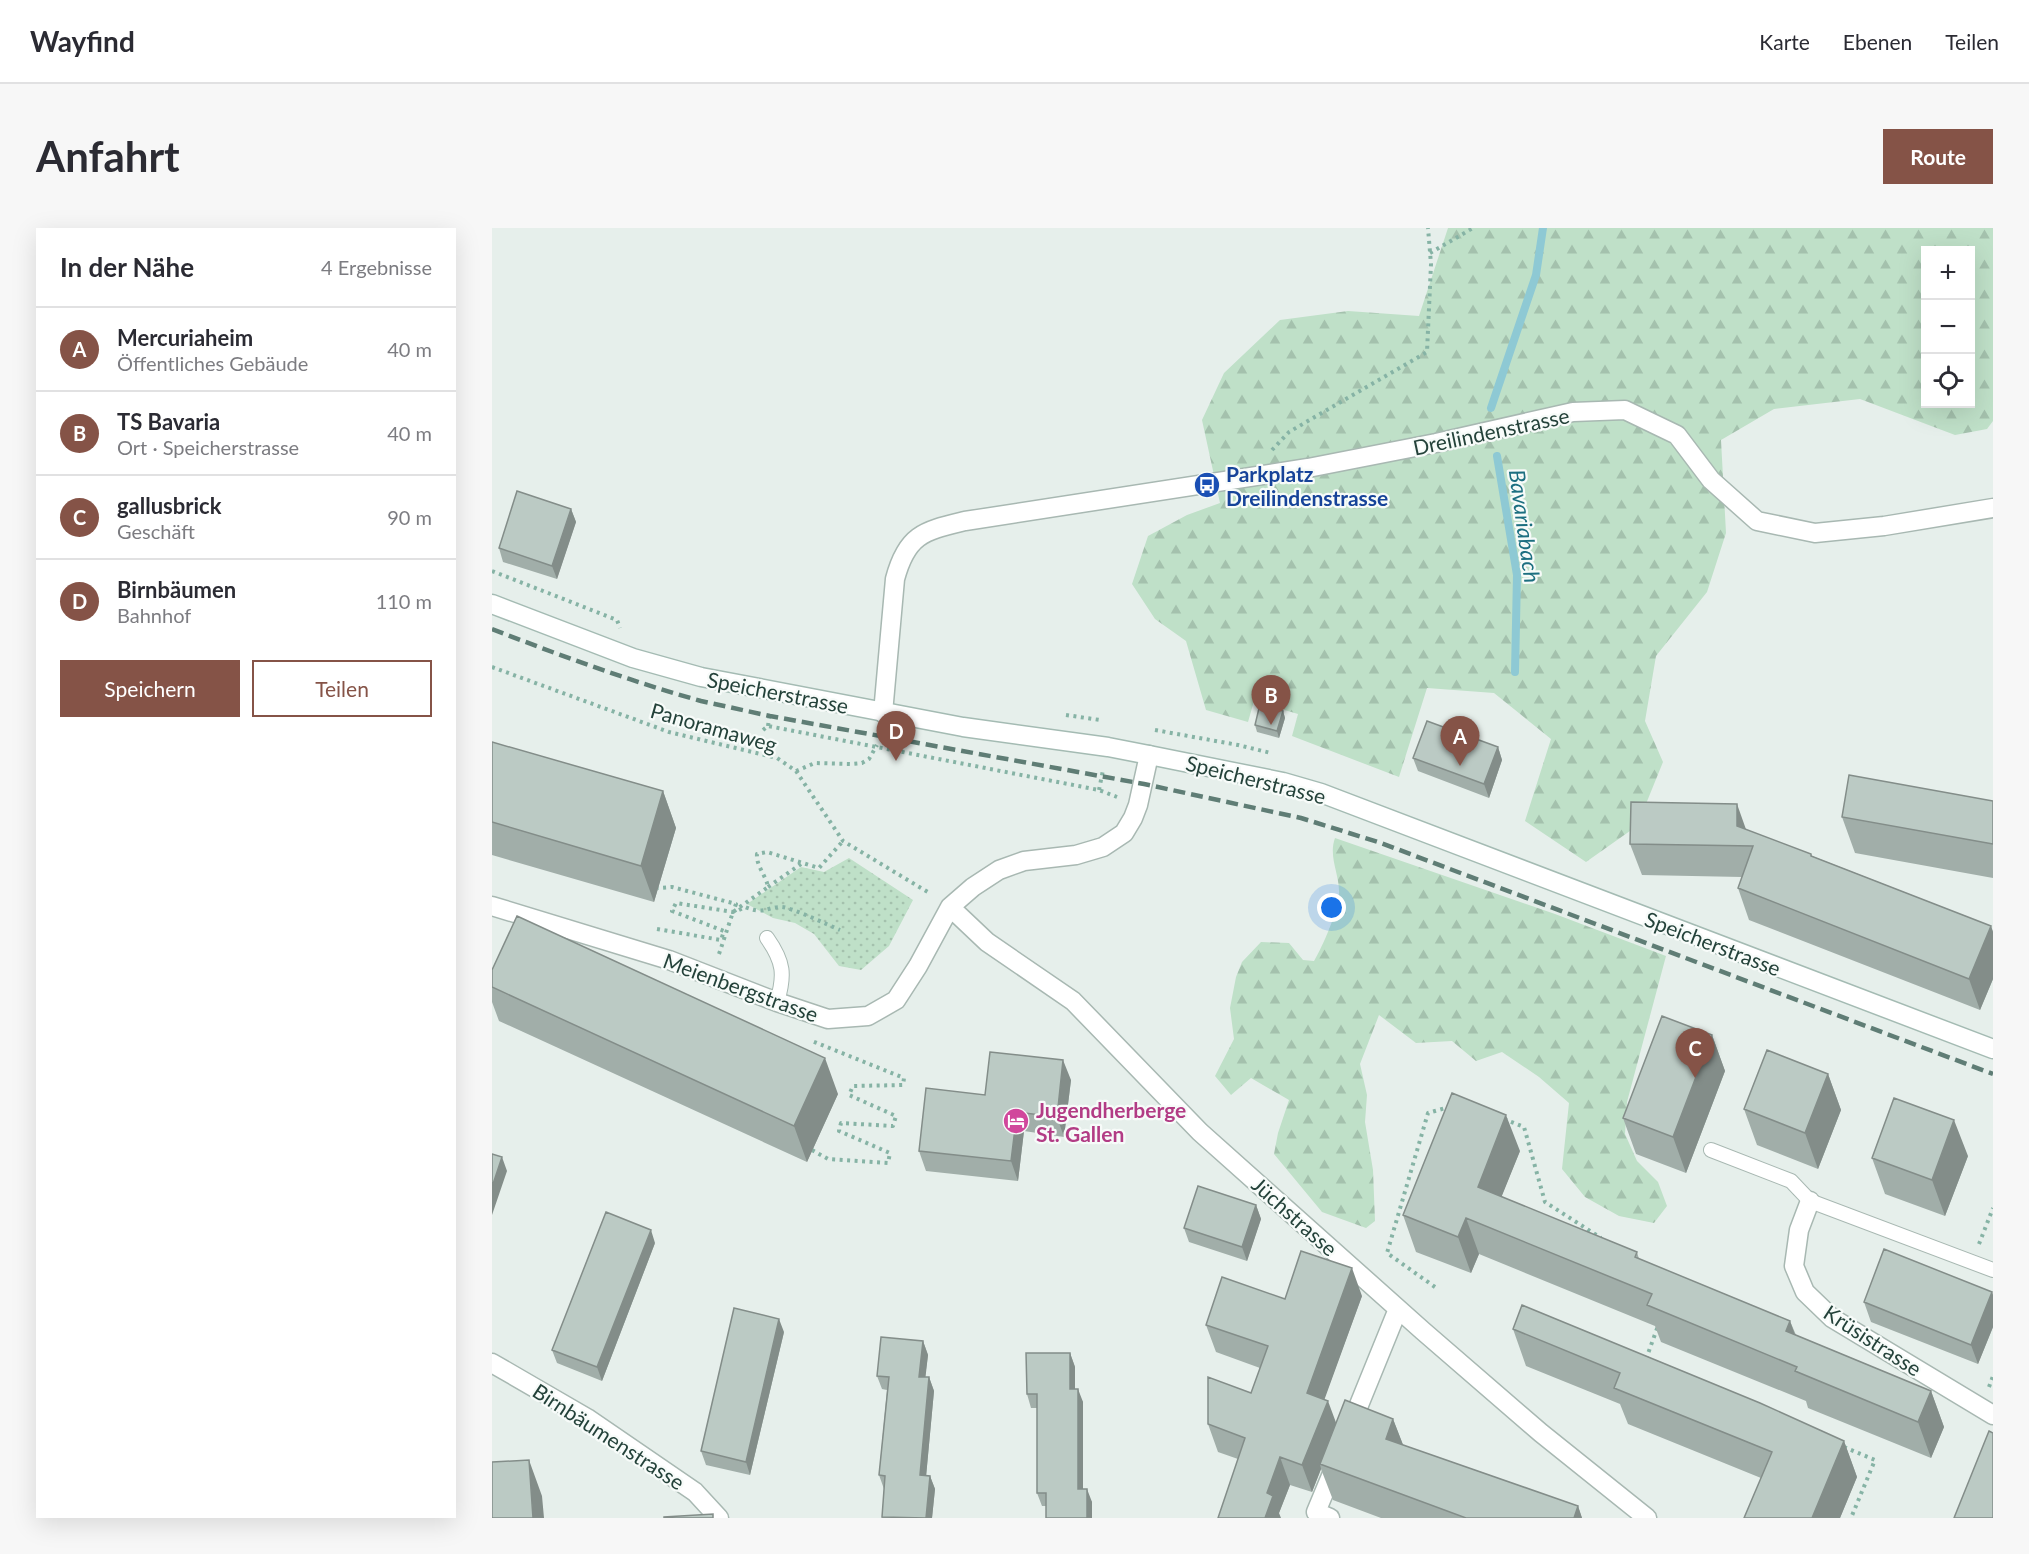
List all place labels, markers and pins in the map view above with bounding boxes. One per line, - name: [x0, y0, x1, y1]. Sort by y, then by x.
- place label: Parkplatz Dreilindenstrasse: [1226, 461, 1388, 510]
- bus stop icon: Parkplatz Dreilindenstrasse: [1192, 470, 1222, 500]
- pin: B: [1252, 676, 1290, 725]
- pin: D: [876, 712, 916, 761]
- pin: A: [1440, 716, 1480, 766]
- pin: C: [1676, 1028, 1714, 1078]
- place label: Jugendherberge St. Gallen: [1036, 1097, 1186, 1146]
- hotel icon: Jugendherberge St. Gallen: [1001, 1106, 1031, 1136]

